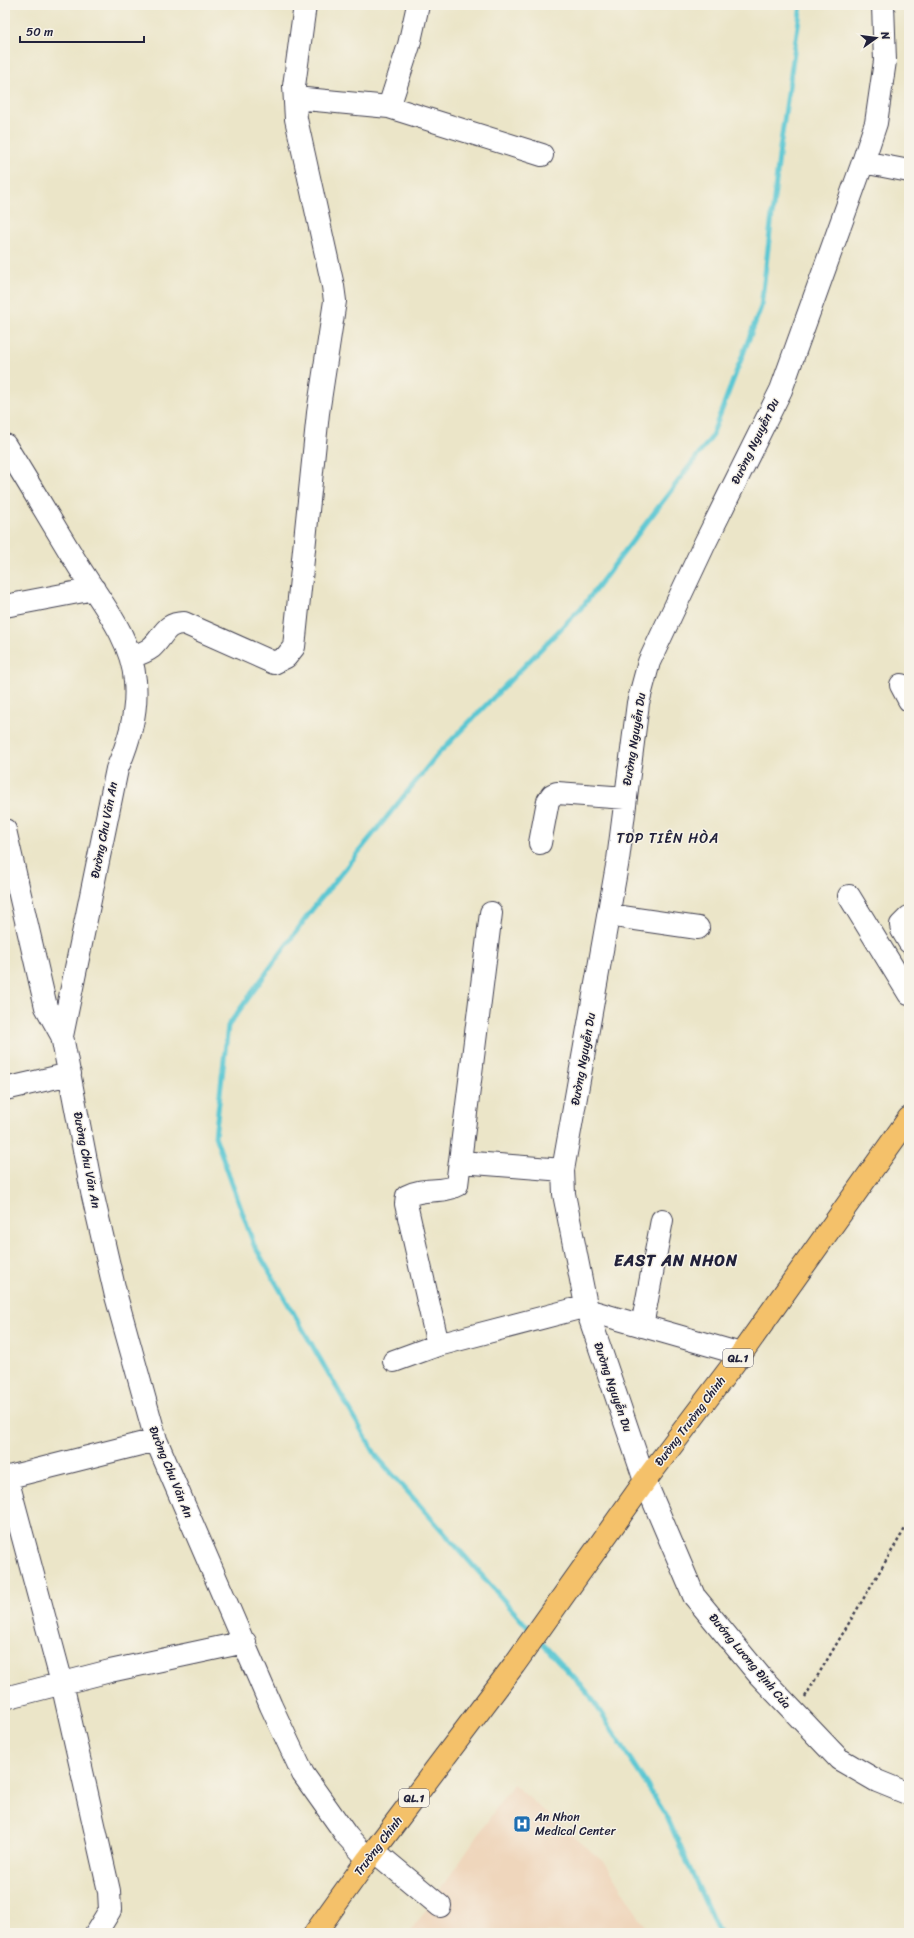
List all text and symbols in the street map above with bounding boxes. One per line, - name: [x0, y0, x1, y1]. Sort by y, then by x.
- scale bar: [20, 18, 144, 44]
- north arrow: [856, 18, 896, 58]
- text: 50 m: [26, 21, 53, 43]
- text: N: [875, 29, 895, 42]
- street label: Đường Nguyễn Du: [725, 394, 786, 488]
- street label: Đường Nguyễn Du: [616, 690, 652, 787]
- street label: Đường Chu Văn An: [84, 779, 124, 880]
- district label: TDP TIÊN HÒA: [617, 826, 719, 851]
- street label: Đường Nguyễn Du: [564, 1010, 602, 1107]
- street label: Đường Chu Văn An: [67, 1110, 107, 1211]
- district label: EAST AN NHON: [614, 1246, 738, 1275]
- street label: Đường Nguyễn Du: [587, 1339, 639, 1435]
- road number: QL.1: [723, 1349, 753, 1367]
- street label: Đường Trường Chinh: [649, 1371, 731, 1471]
- street label: Đường Chu Văn An: [142, 1423, 200, 1522]
- street label: Đướng Lương Định Của: [703, 1608, 797, 1714]
- road number: QL.1: [399, 1789, 429, 1807]
- place label: An Nhon Medical Center: [534, 1806, 617, 1842]
- street label: Trường Chinh: [348, 1811, 408, 1881]
- hospital icon: An Nhon Medical Center: [512, 1814, 532, 1834]

